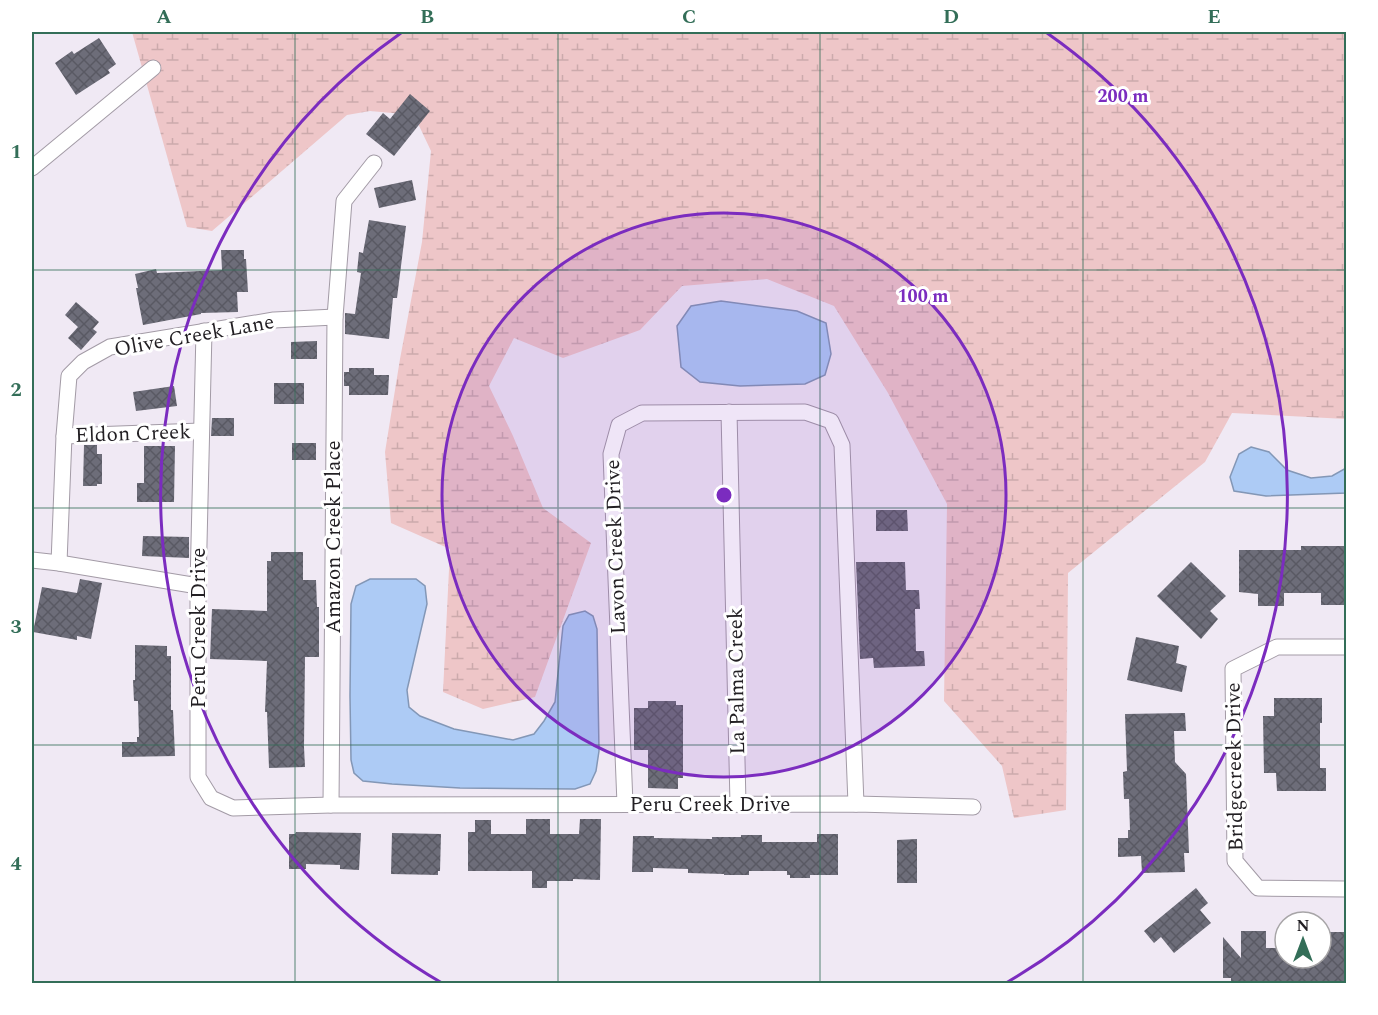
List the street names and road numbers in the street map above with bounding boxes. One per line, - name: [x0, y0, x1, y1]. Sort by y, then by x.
- street label: Olive Creek Lane: [112, 306, 277, 366]
- street label: Eldon Creek: [74, 416, 192, 452]
- street label: Amazon Creek Place: [318, 440, 350, 634]
- street label: Lavon Creek Drive: [597, 459, 635, 635]
- street label: Peru Creek Drive: [183, 548, 215, 708]
- street label: La Palma Creek: [720, 607, 754, 755]
- street label: Bridgecreek Drive: [1218, 682, 1252, 852]
- street label: Peru Creek Drive: [630, 789, 790, 821]

